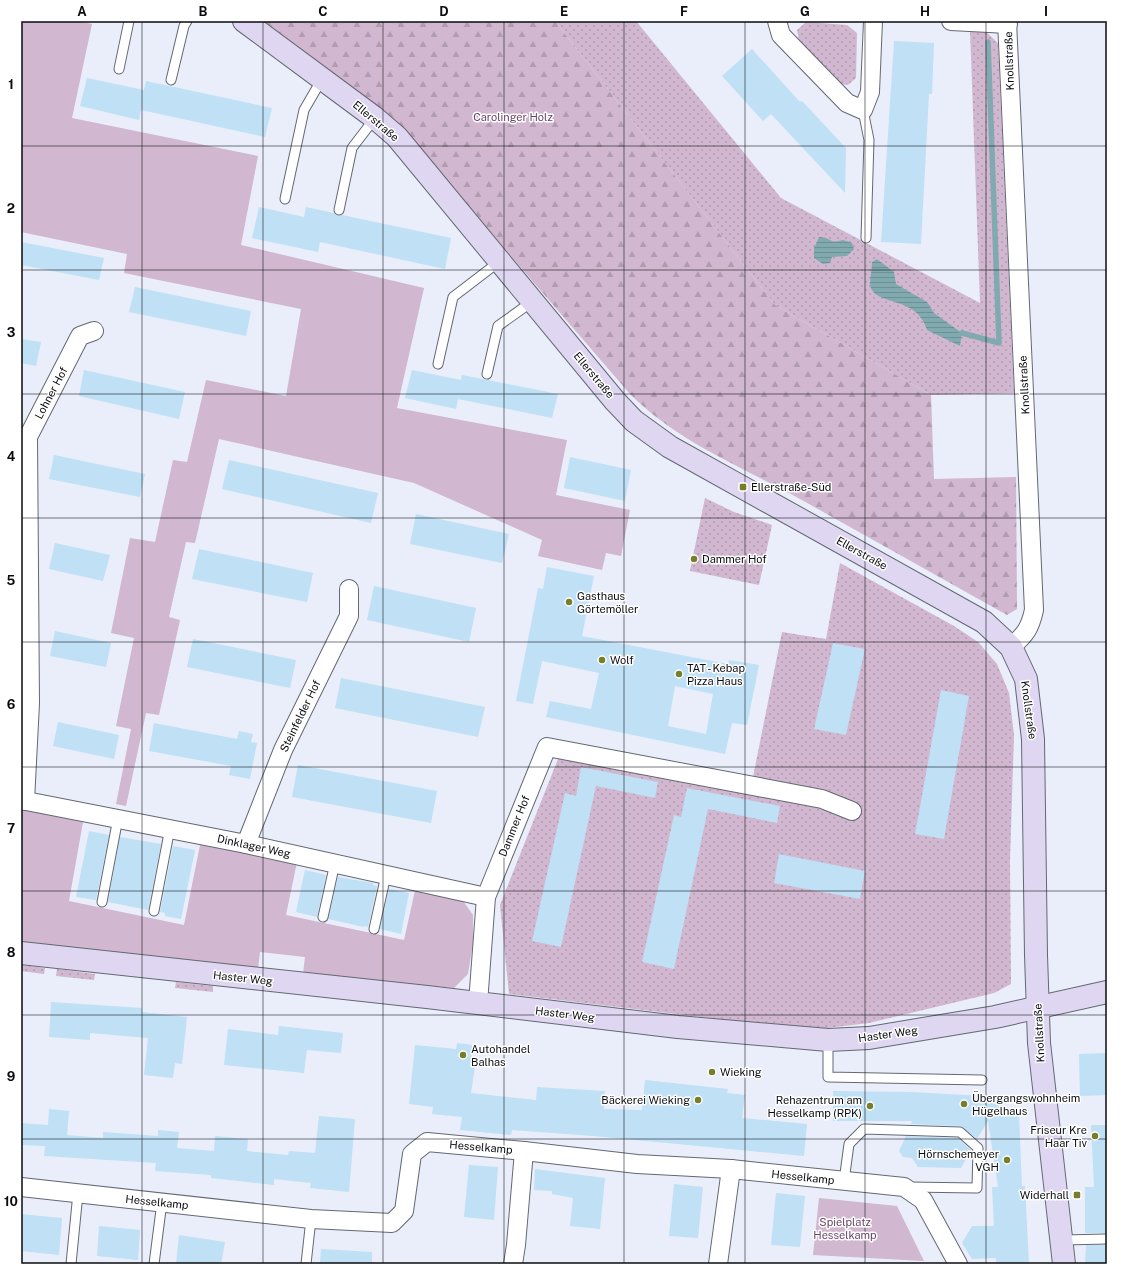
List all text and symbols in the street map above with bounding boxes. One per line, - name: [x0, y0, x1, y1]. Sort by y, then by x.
- text: A: [77, 4, 87, 19]
- text: B: [199, 4, 208, 19]
- text: C: [318, 4, 328, 19]
- text: D: [439, 4, 449, 19]
- text: E: [560, 4, 568, 19]
- text: F: [680, 4, 688, 19]
- text: G: [800, 4, 810, 19]
- text: H: [920, 4, 930, 19]
- text: I: [1044, 4, 1048, 19]
- street label: Knollstraße: [1002, 31, 1016, 91]
- text: 1: [8, 77, 14, 92]
- street label: Ellerstraße: [351, 98, 401, 144]
- park label: Carolinger Holz: [473, 111, 553, 123]
- text: 2: [7, 201, 15, 216]
- text: 3: [7, 325, 16, 340]
- street label: Ellerstraße: [571, 350, 617, 400]
- street label: Knollstraße: [1016, 355, 1032, 415]
- street label: Lohner Hof: [32, 364, 70, 421]
- text: 4: [7, 449, 16, 464]
- place label: Ellerstraße-Süd: [751, 481, 831, 493]
- marker: Ellerstraße-Süd: [738, 482, 748, 492]
- street label: Ellerstraße: [835, 534, 889, 572]
- place label: Dammer Hof: [702, 553, 767, 565]
- marker: Dammer Hof: [689, 554, 699, 564]
- text: 5: [7, 573, 16, 588]
- place label: Gasthaus Görtemöller: [577, 590, 638, 615]
- marker: Gasthaus Görtemöller: [564, 597, 574, 607]
- place label: Wolf: [610, 654, 634, 666]
- marker: Wolf: [597, 655, 607, 665]
- place label: TAT - Kebap Pizza Haus: [687, 662, 745, 687]
- marker: TAT - Kebap Pizza Haus: [674, 669, 684, 679]
- street label: Steinfelder Hof: [277, 678, 323, 754]
- street label: Knollstraße: [1019, 680, 1039, 740]
- text: 6: [7, 697, 16, 712]
- street label: Dammer Hof: [496, 793, 532, 858]
- text: 7: [7, 821, 15, 836]
- street label: Dinklager Weg: [216, 832, 292, 860]
- text: 8: [7, 945, 16, 960]
- street label: Haster Weg: [213, 969, 274, 987]
- street label: Knollstraße: [1031, 1003, 1047, 1063]
- street label: Haster Weg: [535, 1004, 596, 1024]
- street label: Haster Weg: [857, 1024, 919, 1044]
- place label: Autohandel Balhas: [471, 1043, 530, 1068]
- marker: Autohandel Balhas: [458, 1050, 468, 1060]
- place label: Wieking: [720, 1066, 762, 1078]
- marker: Wieking: [707, 1067, 717, 1077]
- text: 9: [7, 1069, 15, 1084]
- place label: Übergangswohnheim Hügelhaus: [972, 1091, 1080, 1117]
- place label: Bäckerei Wieking: [601, 1094, 690, 1106]
- place label: Rehazentrum am Hesselkamp (RPK): [767, 1094, 862, 1119]
- marker: Bäckerei Wieking: [693, 1095, 703, 1105]
- marker: Übergangswohnheim Hügelhaus: [959, 1099, 969, 1109]
- marker: Rehazentrum am Hesselkamp (RPK): [865, 1101, 875, 1111]
- place label: Friseur Kre Haar Tiv: [1030, 1124, 1087, 1149]
- marker: Friseur Kre Haar Tiv: [1090, 1131, 1100, 1141]
- street label: Hesselkamp: [449, 1138, 514, 1156]
- place label: Hörnschemeyer VGH: [918, 1148, 999, 1173]
- marker: Hörnschemeyer VGH: [1002, 1155, 1012, 1165]
- street label: Hesselkamp: [771, 1168, 836, 1186]
- place label: Widerhall: [1020, 1189, 1069, 1201]
- marker: Widerhall: [1072, 1190, 1082, 1200]
- street label: Hesselkamp: [125, 1193, 190, 1211]
- text: 10: [4, 1194, 18, 1209]
- park label: Spielplatz Hesselkamp: [813, 1216, 877, 1241]

